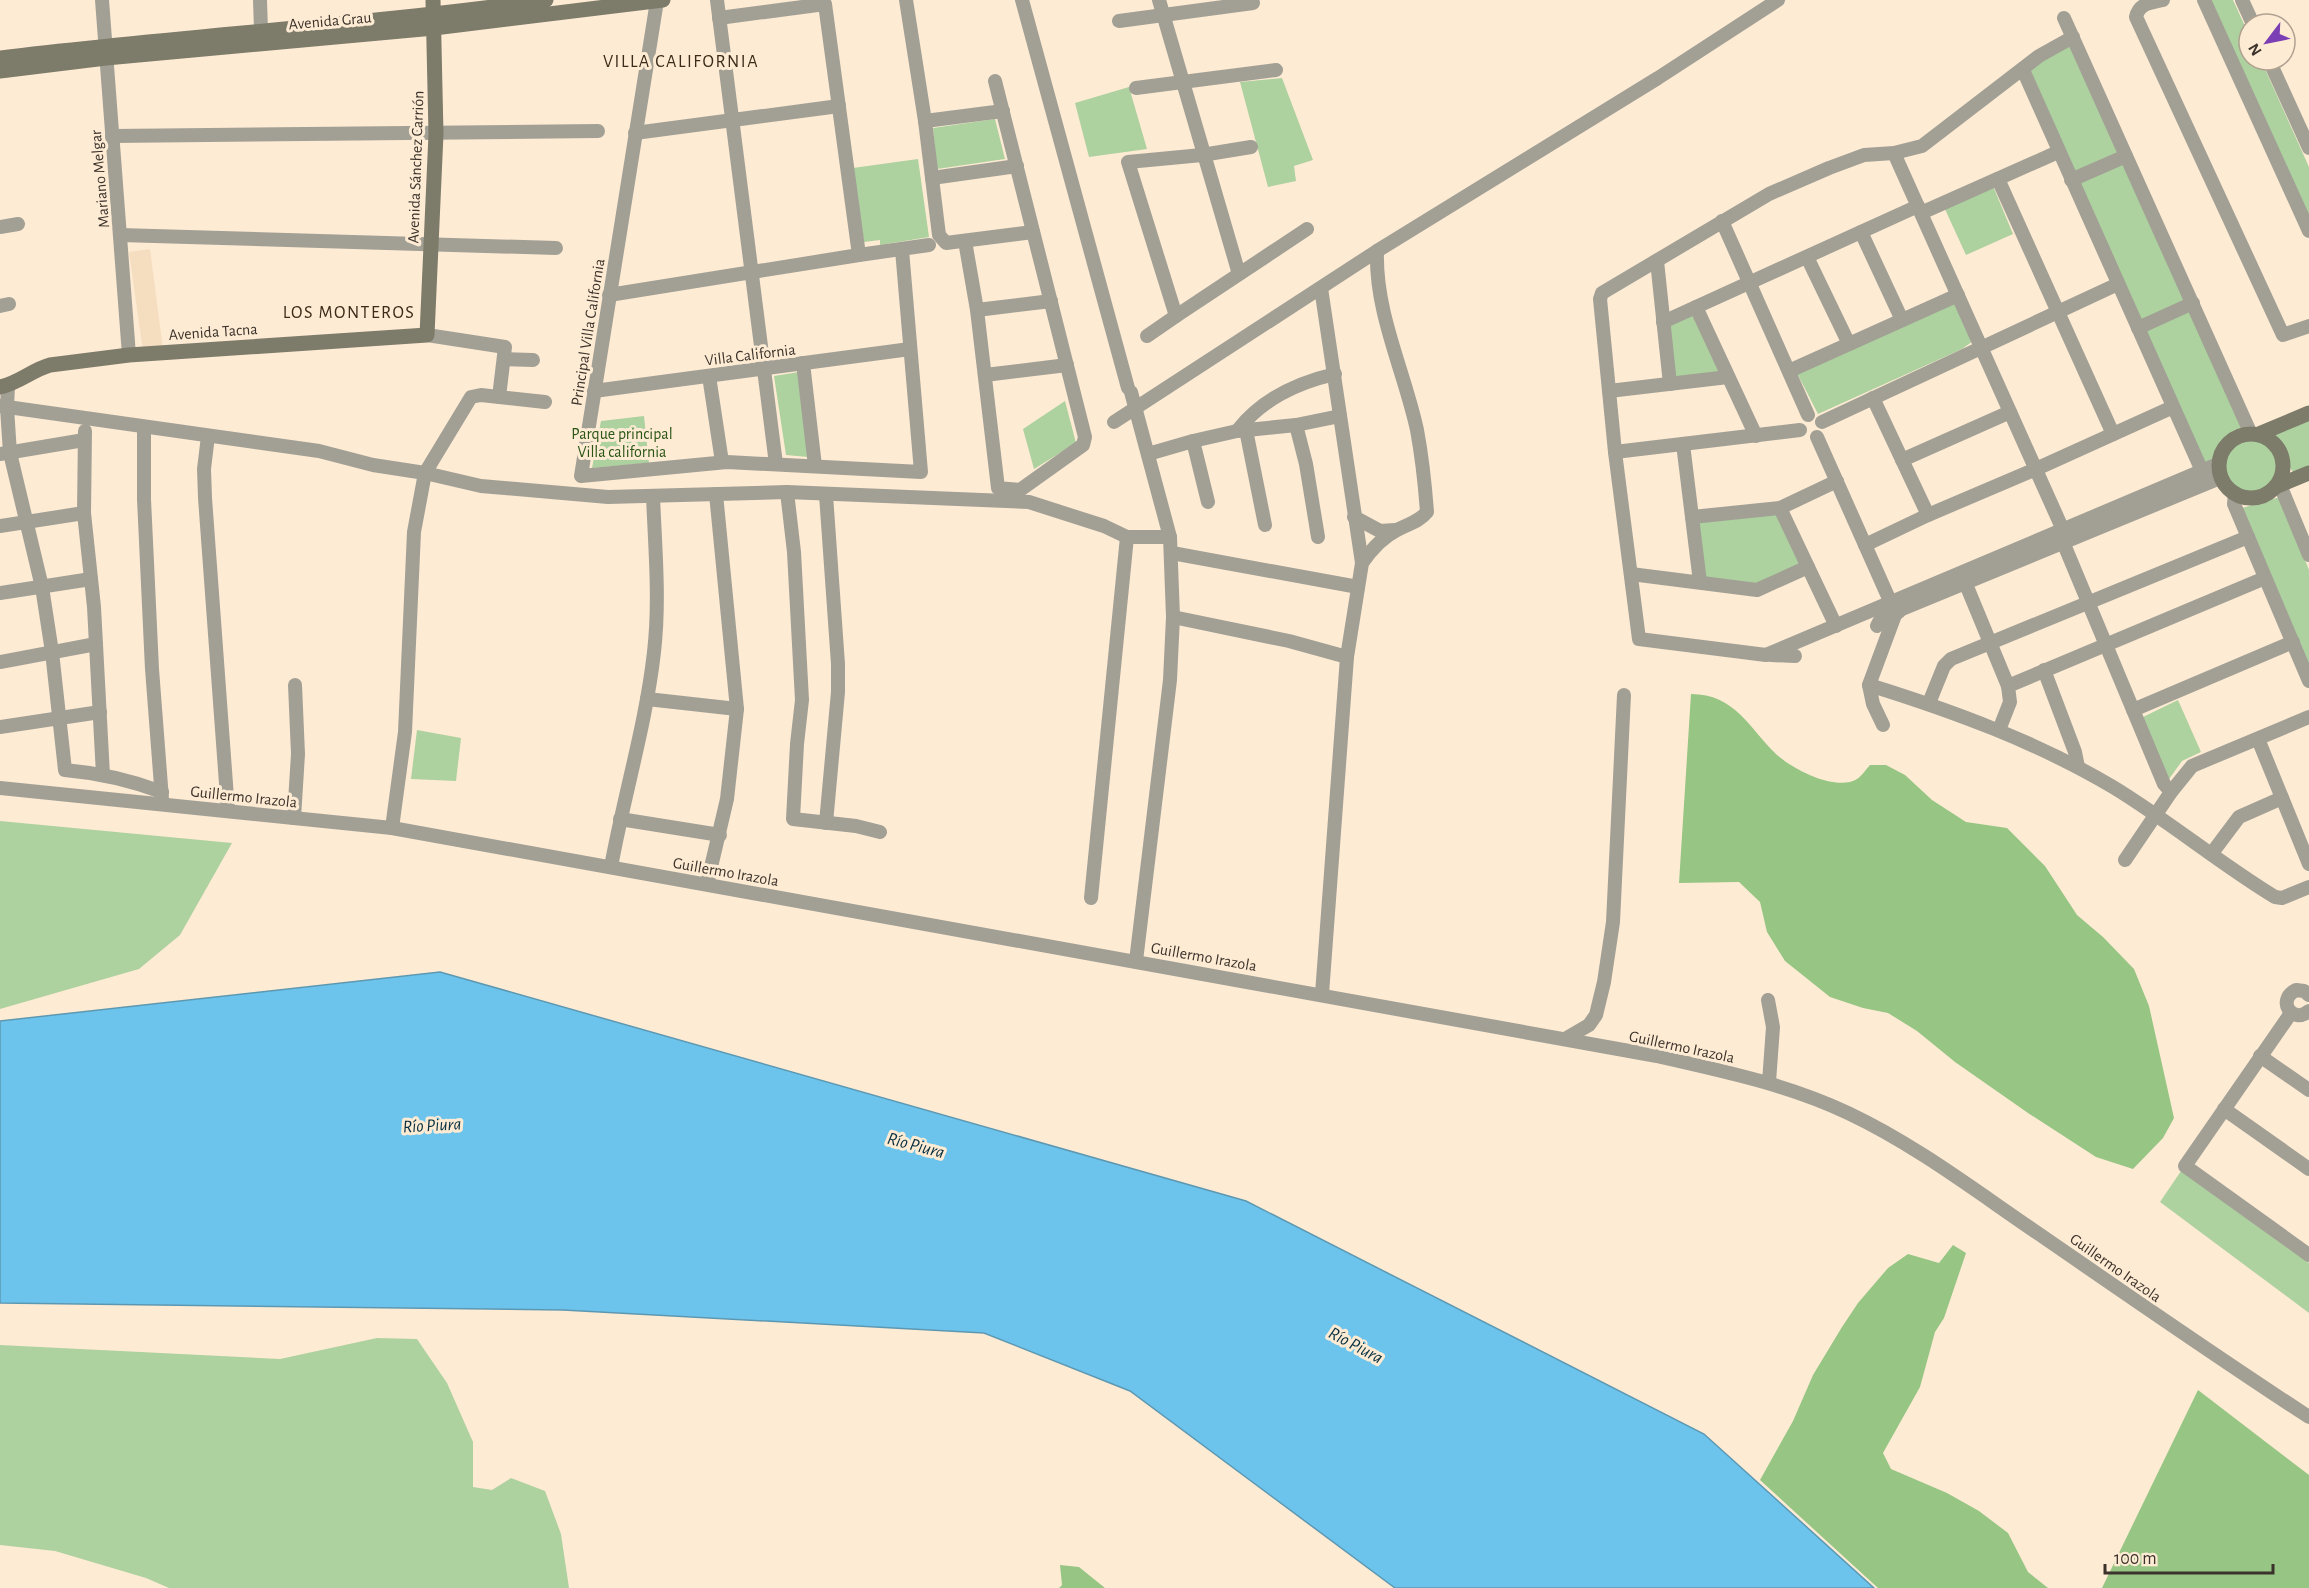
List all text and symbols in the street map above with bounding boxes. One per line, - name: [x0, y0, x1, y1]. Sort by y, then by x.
- street label: Avenida Grau: [288, 9, 372, 33]
- north arrow: [2237, 12, 2297, 72]
- text: N: [2245, 40, 2265, 58]
- district label: VILLA CALIFORNIA: [603, 53, 759, 71]
- street label: Avenida Sánchez Carrión: [405, 90, 427, 244]
- street label: Mariano Melgar: [88, 128, 112, 229]
- street label: Principal Villa California: [568, 257, 608, 407]
- district label: LOS MONTEROS: [283, 304, 415, 322]
- street label: Avenida Tacna: [168, 321, 258, 343]
- street label: Villa California: [704, 341, 796, 368]
- park label: Parque principal Villa california: [571, 426, 673, 460]
- street label: Guillermo Irazola: [190, 783, 298, 811]
- street label: Guillermo Irazola: [672, 855, 780, 889]
- street label: Guillermo Irazola: [1150, 940, 1258, 974]
- street label: Guillermo Irazola: [1628, 1028, 1736, 1066]
- water label: Río Piura: [402, 1115, 462, 1137]
- water label: Río Piura: [885, 1130, 946, 1162]
- street label: Guillermo Irazola: [2067, 1231, 2164, 1305]
- water label: Río Piura: [1325, 1324, 1386, 1368]
- scale bar: [2105, 1537, 2273, 1575]
- text: 100 m: [2114, 1550, 2157, 1568]

